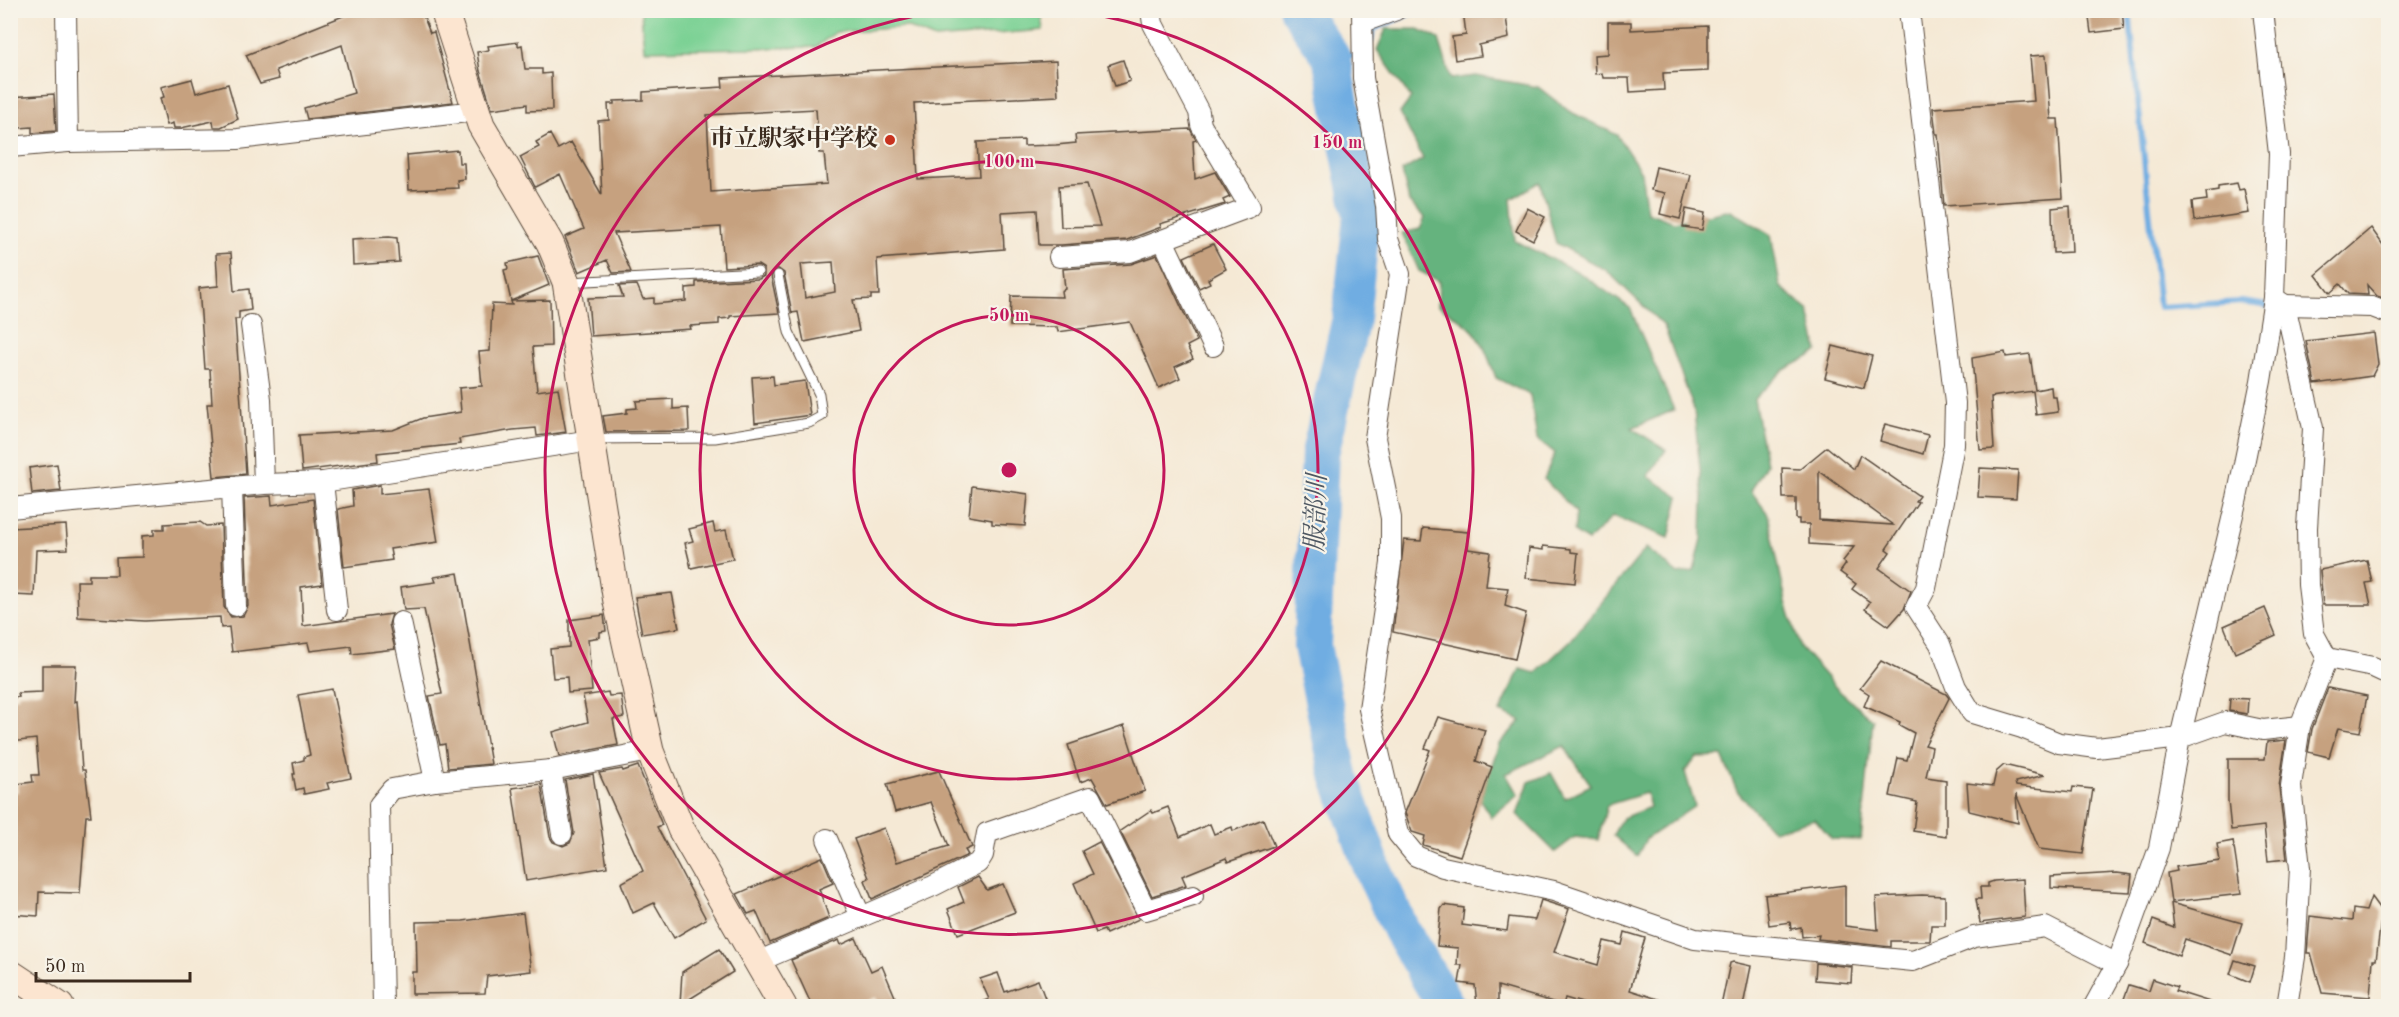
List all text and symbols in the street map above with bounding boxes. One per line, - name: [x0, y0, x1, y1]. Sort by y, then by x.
- place label: 市立駅家中学校: [710, 125, 878, 152]
- marker: 市立駅家中学校: [883, 133, 897, 147]
- text: 150 m: [1312, 134, 1362, 152]
- text: 100 m: [984, 153, 1034, 171]
- text: 50 m: [989, 307, 1029, 325]
- centre of rings: [999, 460, 1019, 480]
- water label: 服部川: [1301, 471, 1331, 552]
- scale bar: [36, 945, 190, 983]
- text: 50 m: [45, 958, 85, 976]

